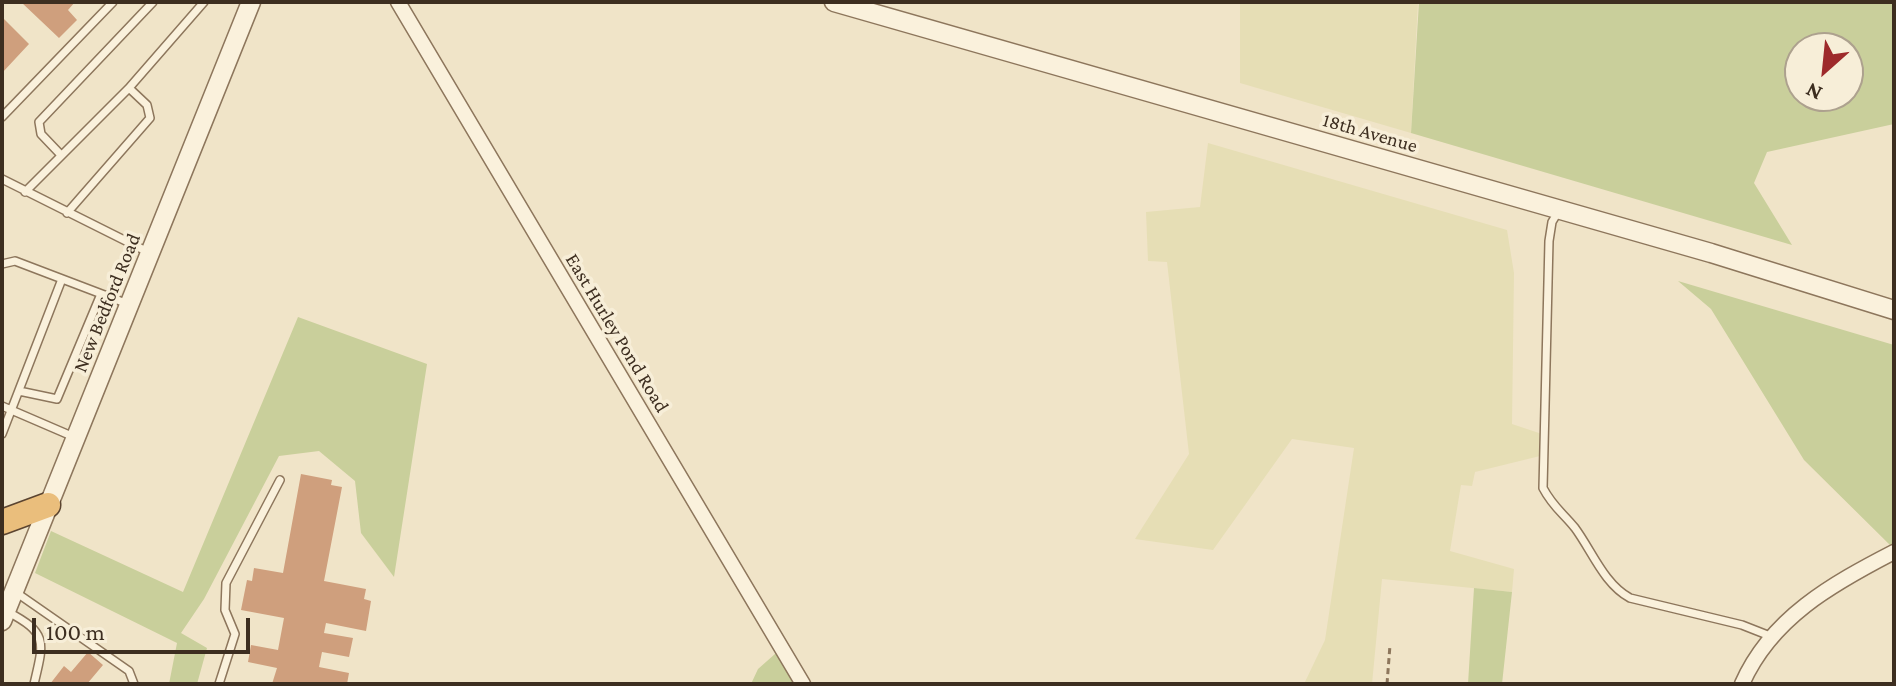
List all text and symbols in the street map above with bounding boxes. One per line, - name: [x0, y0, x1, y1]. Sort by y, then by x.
- north arrow: [1784, 32, 1864, 112]
- text: N: [1801, 78, 1826, 107]
- street label: 18th Avenue: [1320, 108, 1420, 158]
- street label: New Bedford Road: [68, 230, 146, 376]
- street label: East Hurley Pond Road: [560, 249, 674, 417]
- scale bar: [36, 602, 254, 652]
- text: 100 m: [46, 618, 105, 645]

